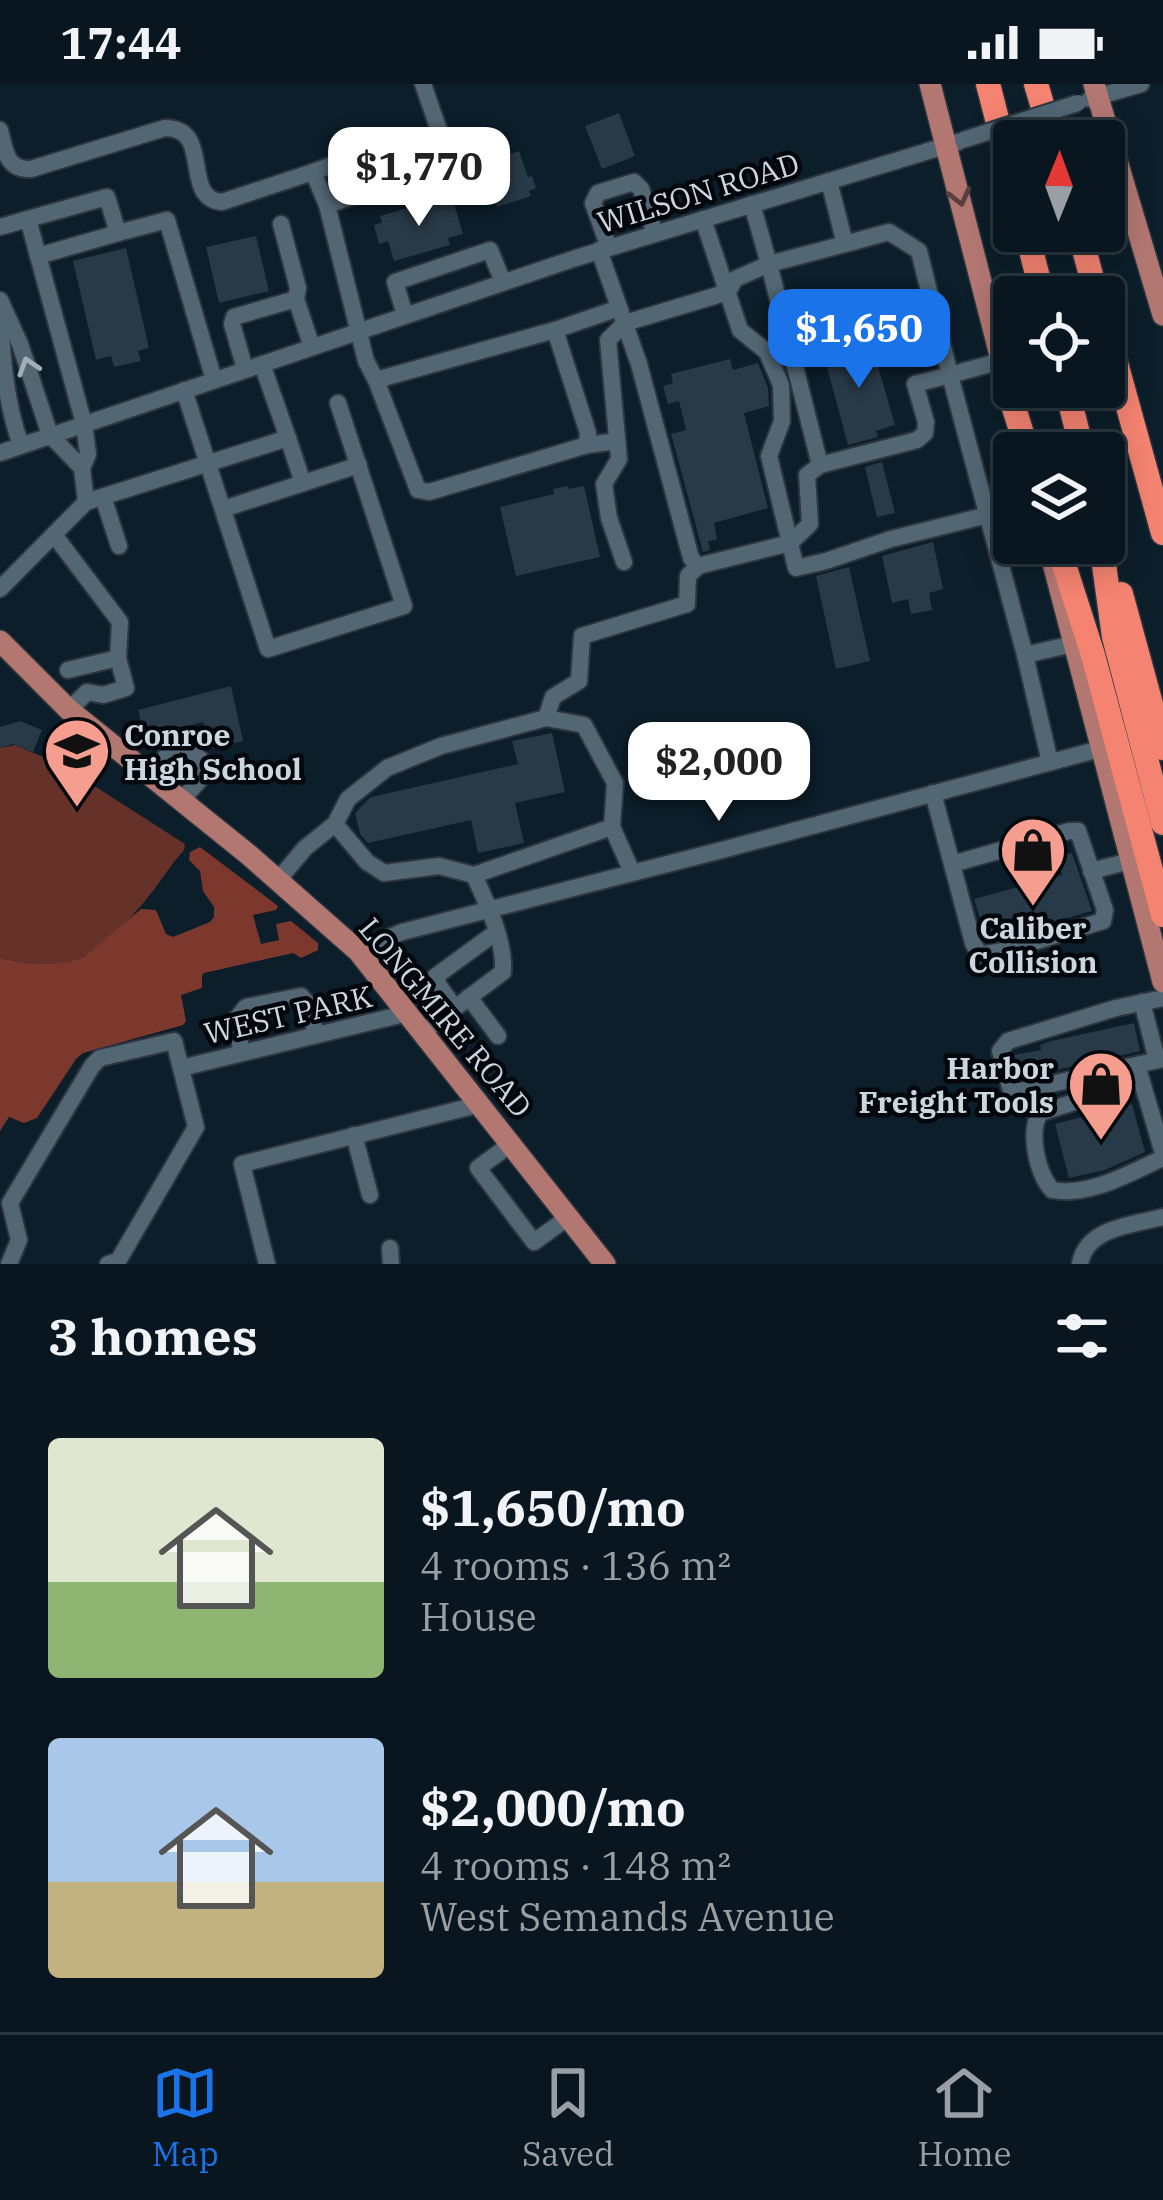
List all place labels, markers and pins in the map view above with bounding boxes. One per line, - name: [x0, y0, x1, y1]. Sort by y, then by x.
- pin: $1,770: [321, 127, 517, 229]
- pin: $1,650: [761, 289, 957, 391]
- place label: Conroe High School: [124, 715, 302, 788]
- school or university icon: Conroe High School: [42, 716, 112, 810]
- pin: $2,000: [621, 722, 817, 824]
- shop icon: Caliber Collision: [998, 815, 1068, 909]
- place label: Caliber Collision: [968, 908, 1098, 981]
- place label: Harbor Freight Tools: [858, 1048, 1054, 1121]
- shop icon: Harbor Freight Tools: [1066, 1049, 1136, 1143]

